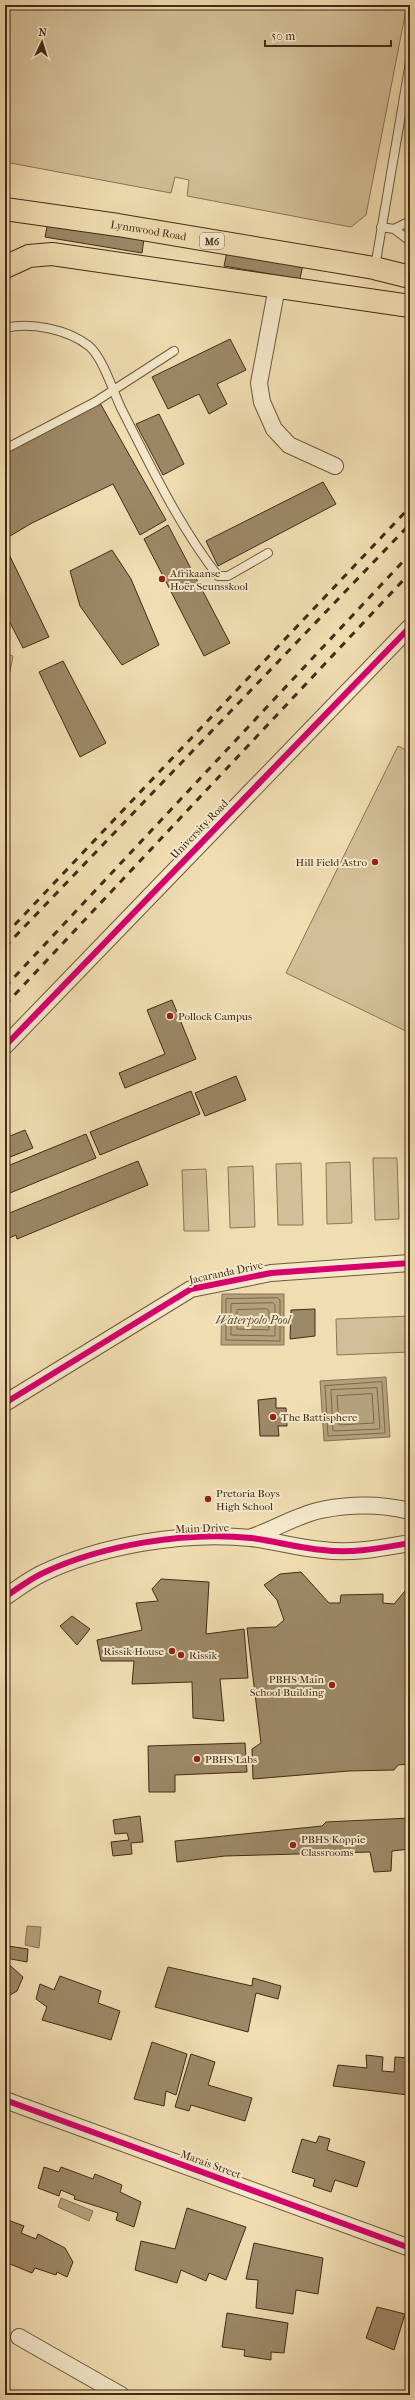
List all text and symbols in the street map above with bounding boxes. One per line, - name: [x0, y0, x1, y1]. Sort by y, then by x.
- north arrow: [22, 22, 62, 62]
- scale bar: [265, 22, 391, 48]
- text: N: [38, 26, 48, 39]
- text: 50 m: [271, 29, 295, 43]
- street label: Lynnwood Road: [110, 218, 188, 244]
- road number: M6: [200, 233, 224, 249]
- place label: Afrikaanse Hoër Seunsskool: [169, 567, 248, 593]
- marker: Afrikaanse Hoër Seunsskool: [157, 574, 167, 584]
- street label: University Road: [168, 796, 232, 862]
- place label: Hill Field Astro: [296, 856, 367, 869]
- marker: Hill Field Astro: [370, 857, 380, 867]
- place label: Pollock Campus: [178, 1010, 252, 1023]
- marker: Pollock Campus: [165, 1011, 175, 1021]
- street label: Jacaranda Drive: [187, 1258, 265, 1287]
- water label: Waterpolo Pool: [215, 1313, 293, 1327]
- place label: The Battisphere: [281, 1411, 358, 1424]
- marker: The Battisphere: [268, 1412, 278, 1422]
- place label: Pretoria Boys High School: [216, 1487, 280, 1513]
- marker: Pretoria Boys High School: [203, 1494, 213, 1504]
- street label: Main Drive: [175, 1521, 230, 1536]
- place label: Rissik House: [104, 1645, 165, 1658]
- marker: Rissik House: [167, 1646, 177, 1656]
- place label: Rissik: [189, 1649, 218, 1662]
- marker: Rissik: [176, 1650, 186, 1660]
- place label: PBHS Main School Building: [250, 1673, 325, 1699]
- marker: PBHS Main School Building: [327, 1680, 337, 1690]
- place label: PBHS Labs: [205, 1753, 257, 1766]
- marker: PBHS Labs: [192, 1754, 202, 1764]
- place label: PBHS Koppie Classrooms: [301, 1833, 366, 1859]
- marker: PBHS Koppie Classrooms: [288, 1840, 298, 1850]
- street label: Marais Street: [179, 2147, 243, 2181]

